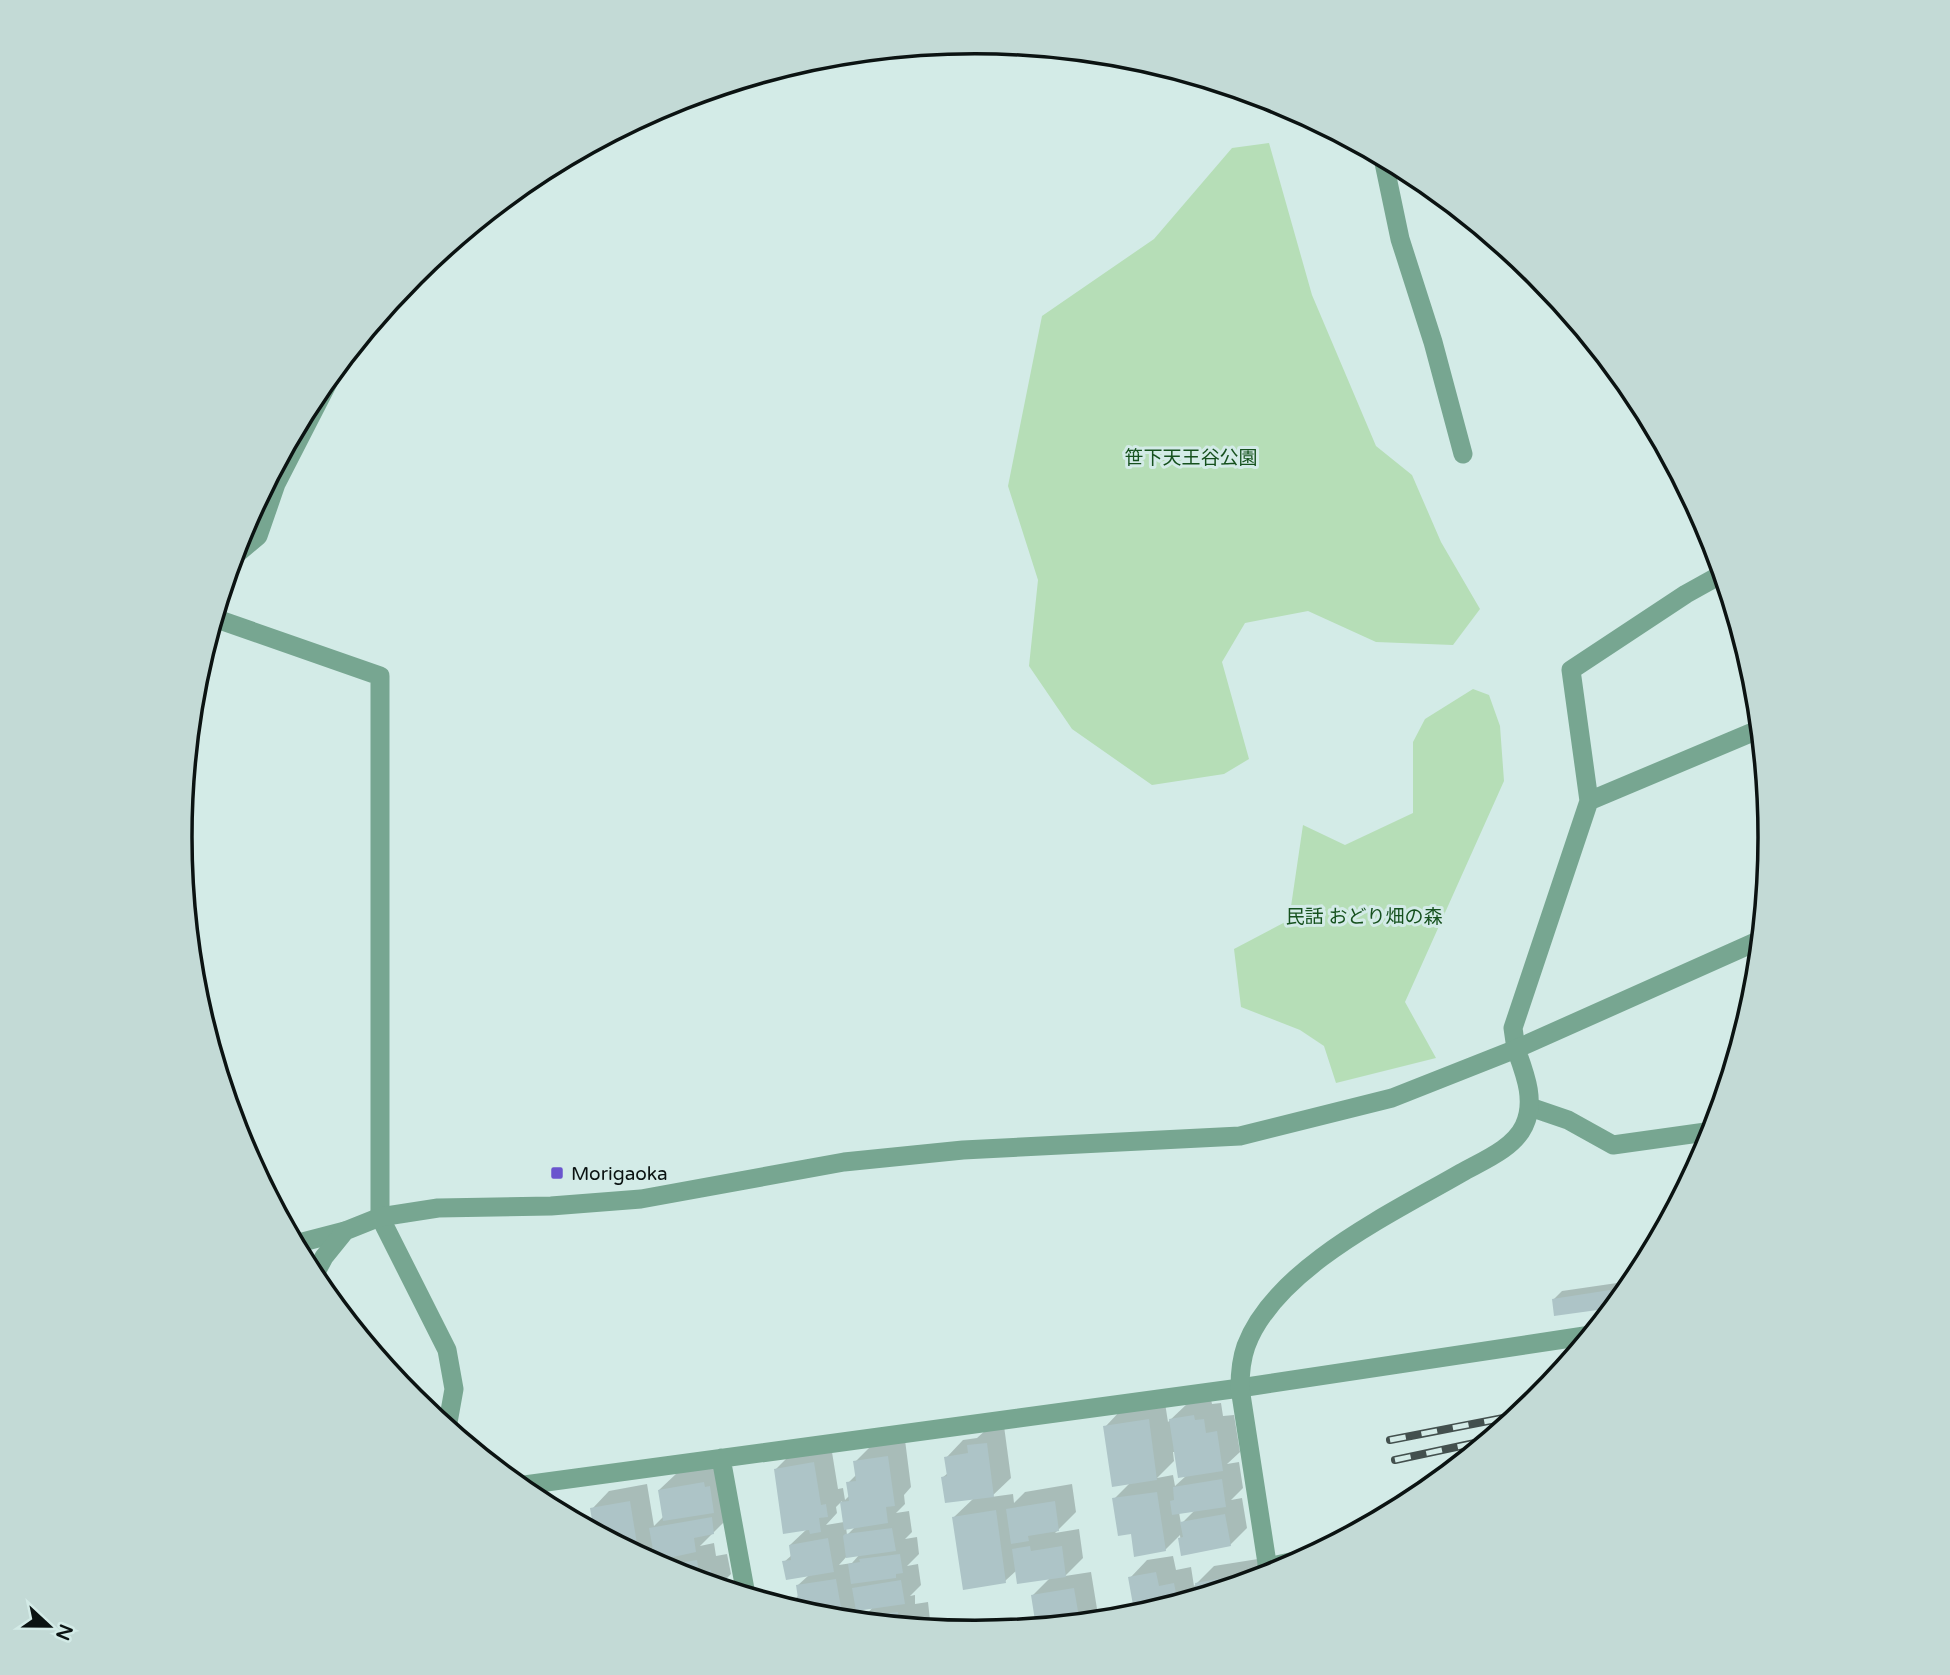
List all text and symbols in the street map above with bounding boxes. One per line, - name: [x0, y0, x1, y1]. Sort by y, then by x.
- park label: 笹下天王谷公園: [1124, 447, 1258, 469]
- park label: 民話 おどり畑の森: [1286, 906, 1442, 928]
- place label: Morigaoka: [571, 1163, 668, 1185]
- marker: Morigaoka: [549, 1165, 565, 1181]
- north arrow: [14, 1591, 84, 1661]
- text: N: [51, 1621, 77, 1643]

